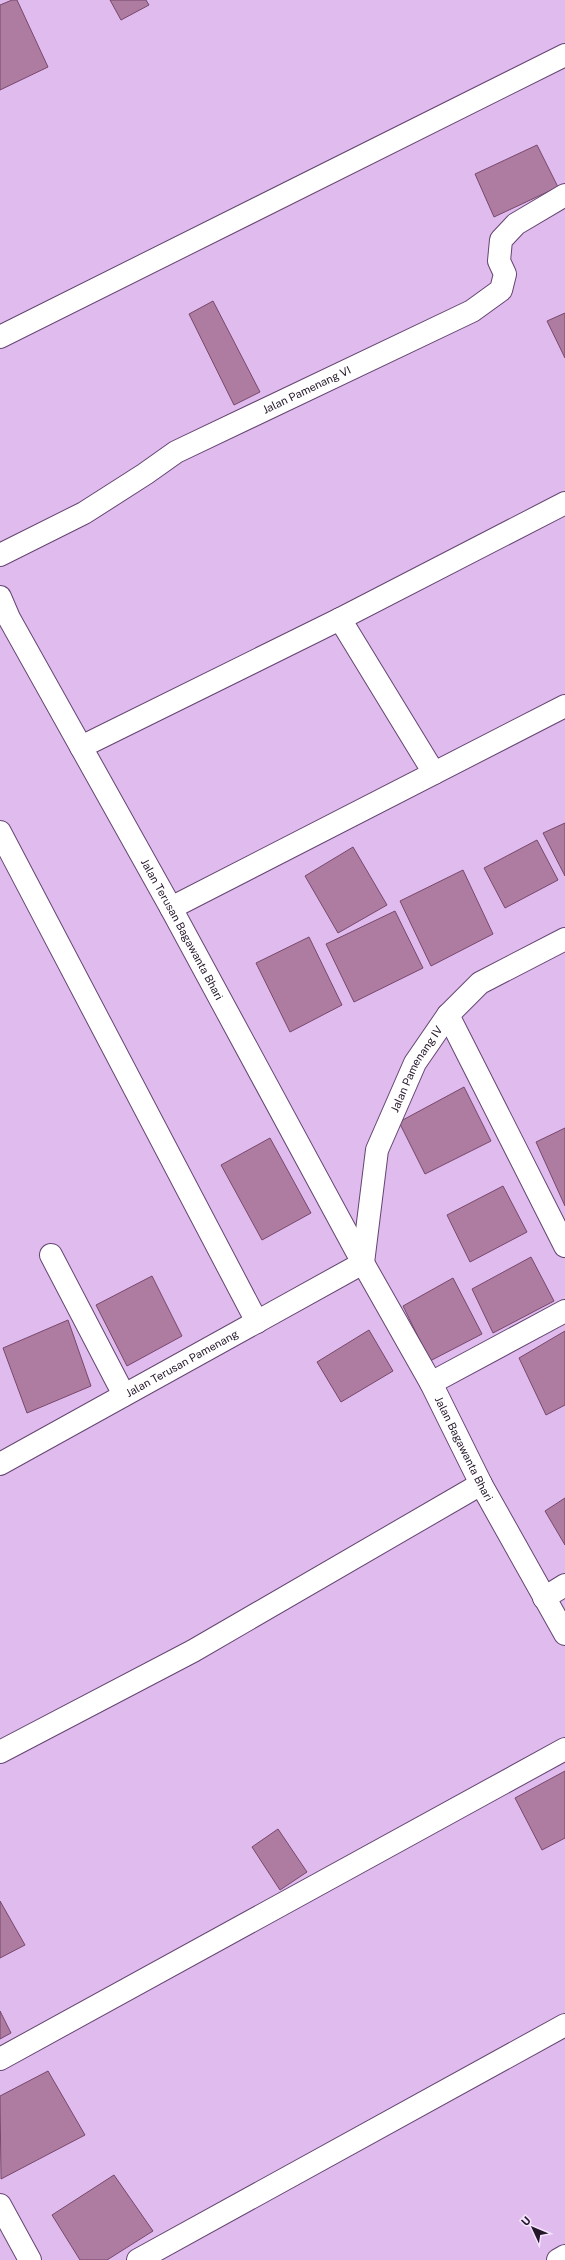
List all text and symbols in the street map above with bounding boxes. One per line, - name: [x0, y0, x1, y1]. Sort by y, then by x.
- street label: Jalan Pamenang VI: [261, 364, 353, 416]
- street label: Jalan Terusan Bagawanta Bhari: [139, 857, 225, 1002]
- street label: Jalan Pamenang IV: [388, 1023, 445, 1114]
- street label: Jalan Terusan Pamenang: [124, 1327, 240, 1399]
- street label: Jalan Bagawanta Bhari: [433, 1394, 495, 1503]
- north arrow: [513, 2208, 553, 2248]
- text: U: [519, 2214, 533, 2228]

